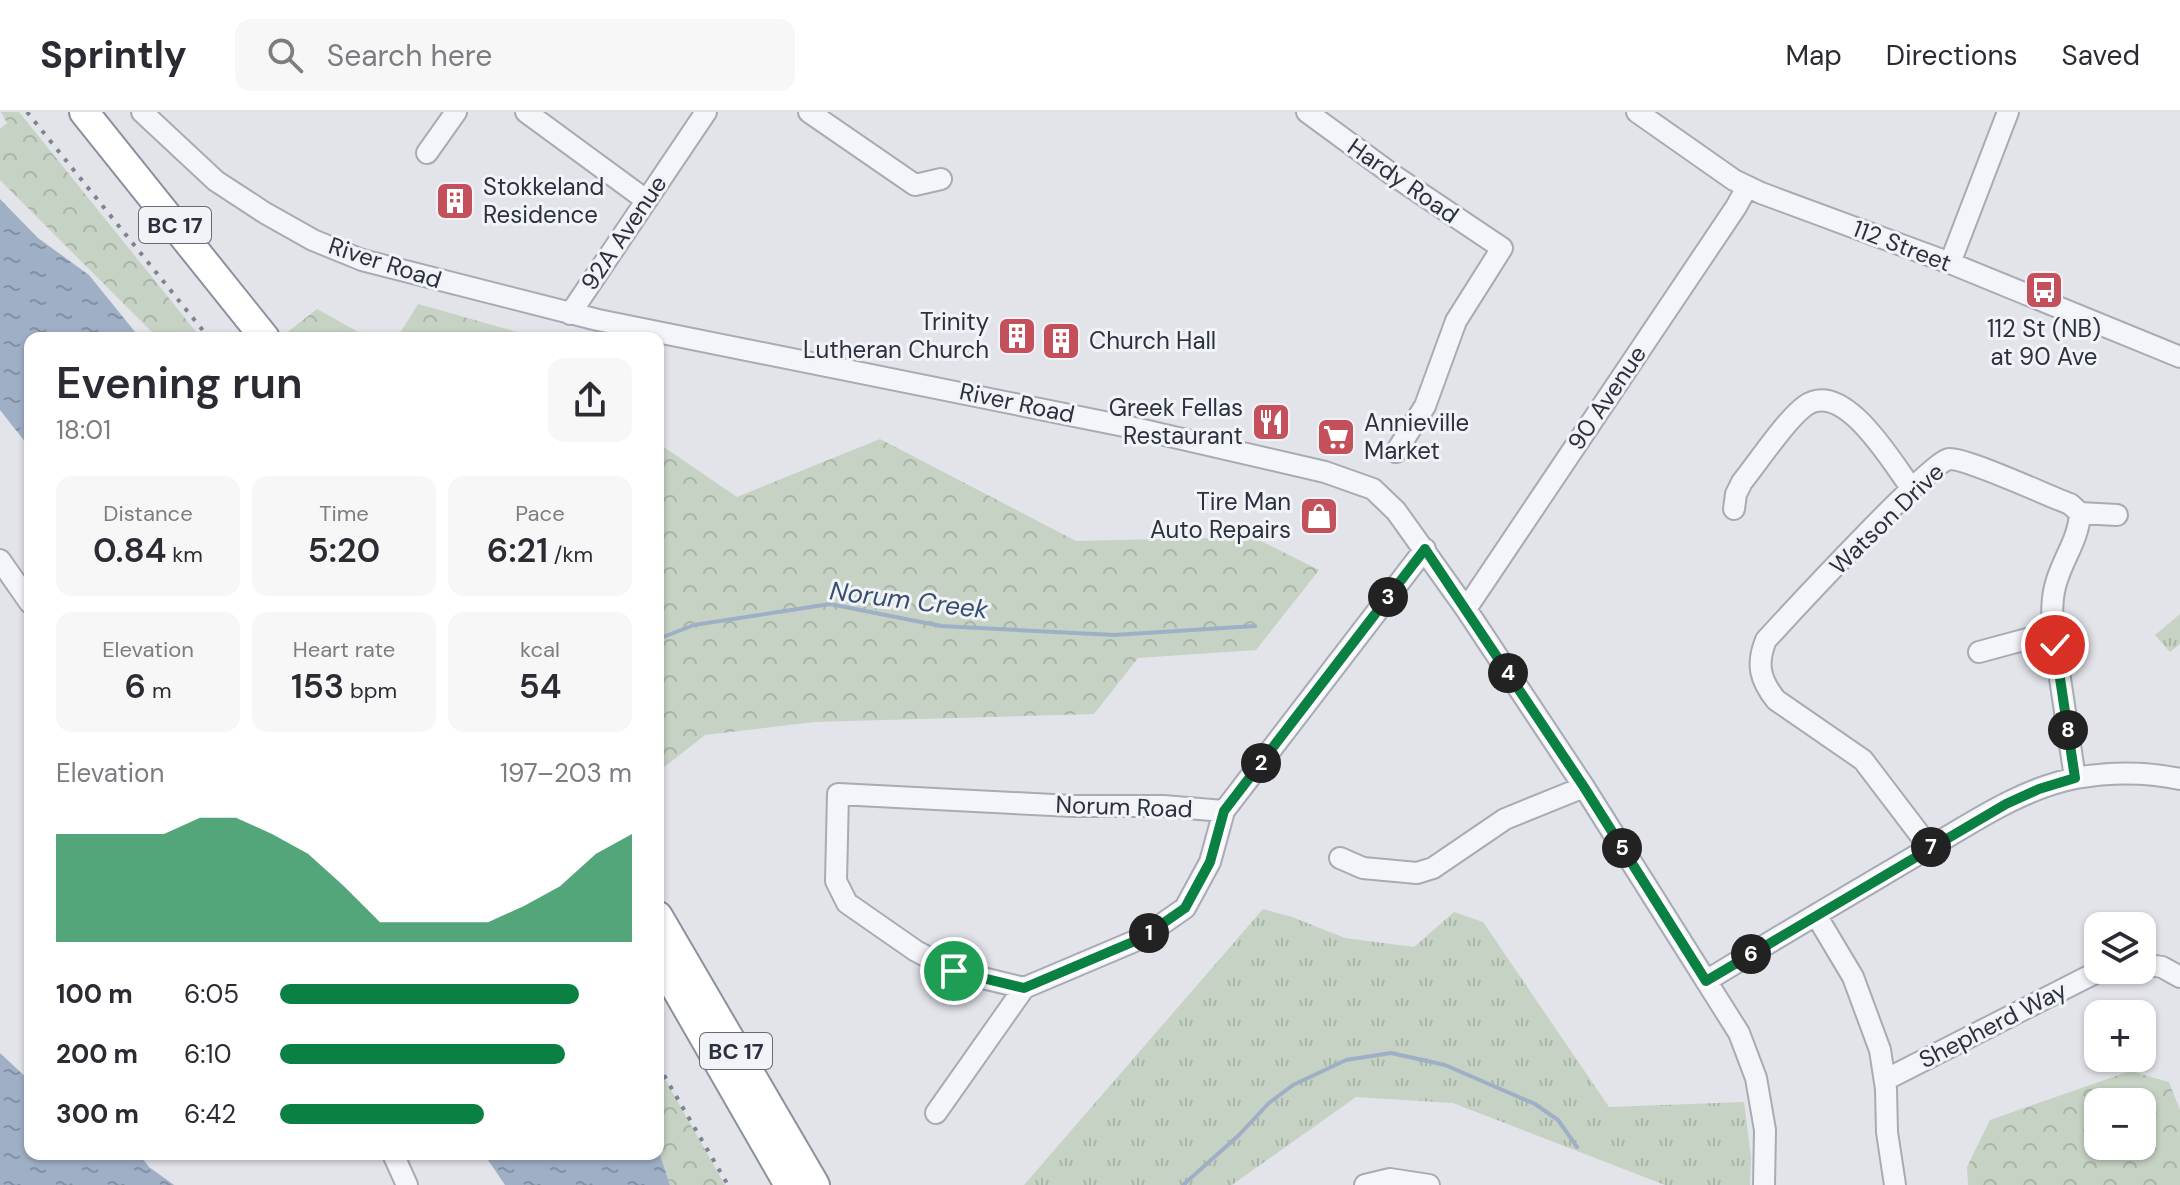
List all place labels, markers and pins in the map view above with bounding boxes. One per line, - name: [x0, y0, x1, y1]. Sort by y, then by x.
- place label: Stokkeland Residence: [483, 171, 604, 230]
- building icon: Stokkeland Residence: [434, 180, 476, 222]
- bus stop icon: 112 St (NB) at 90 Ave: [2023, 269, 2065, 311]
- place label: Trinity Lutheran Church: [803, 306, 989, 365]
- place label: 112 St (NB) at 90 Ave: [1987, 313, 2101, 372]
- building icon: Trinity Lutheran Church: [996, 315, 1038, 357]
- building icon: Church Hall: [1040, 320, 1082, 362]
- place label: Church Hall: [1089, 325, 1216, 356]
- place label: Greek Fellas Restaurant: [1109, 392, 1243, 451]
- restaurant icon: Greek Fellas Restaurant: [1250, 401, 1292, 443]
- place label: Annieville Market: [1364, 407, 1469, 466]
- supermarket icon: Annieville Market: [1315, 416, 1357, 458]
- place label: Tire Man Auto Repairs: [1150, 486, 1291, 545]
- shop icon: Tire Man Auto Repairs: [1298, 495, 1340, 537]
- pin: 3: [1368, 577, 1408, 617]
- pin: [2021, 611, 2089, 679]
- pin: 4: [1488, 653, 1528, 693]
- pin: 8: [2048, 710, 2088, 750]
- pin: 2: [1241, 743, 1281, 783]
- pin: 7: [1911, 827, 1951, 867]
- pin: 5: [1602, 828, 1642, 868]
- pin: 1: [1129, 913, 1169, 953]
- pin: 6: [1731, 934, 1771, 974]
- pin: [920, 937, 988, 1005]

